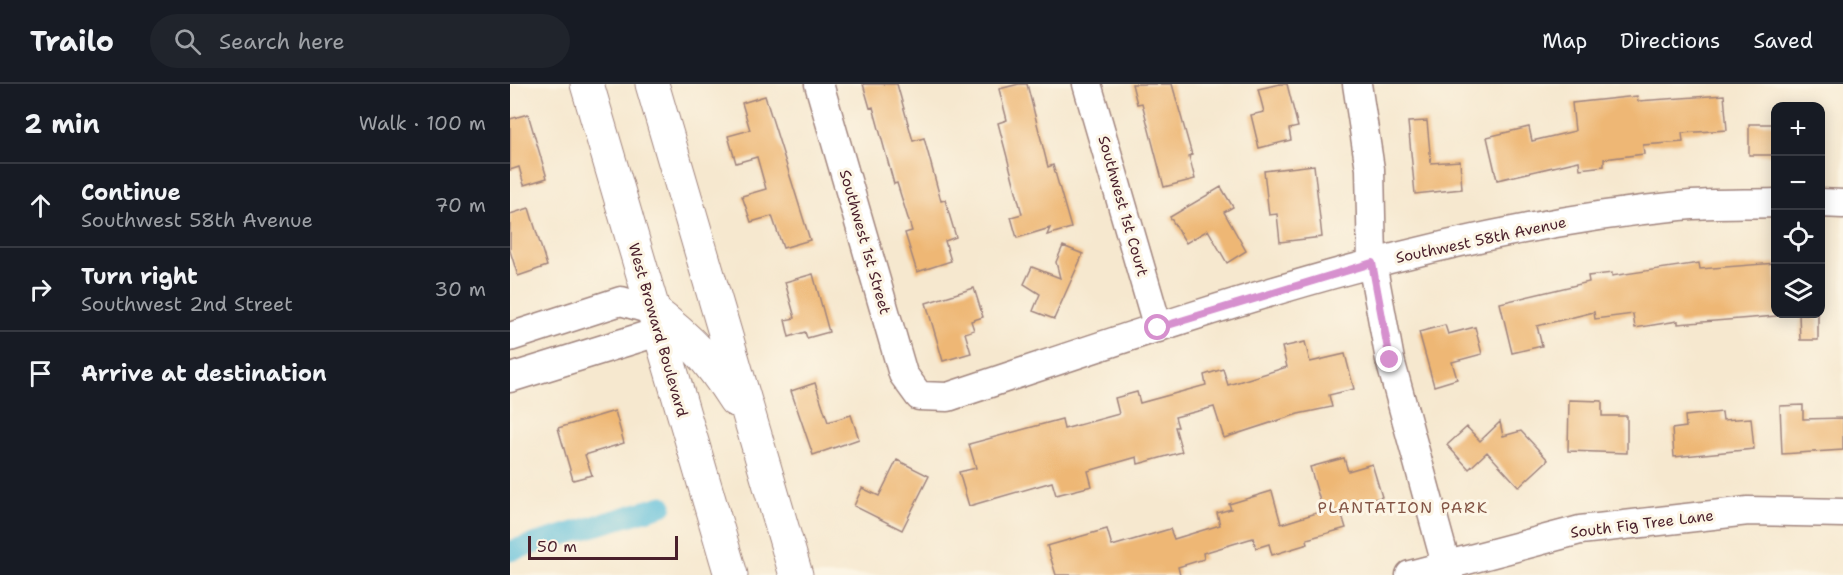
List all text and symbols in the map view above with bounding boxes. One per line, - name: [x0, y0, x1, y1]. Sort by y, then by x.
- search box: [150, 14, 570, 68]
- text: Trailo: [30, 22, 114, 60]
- icon: search: [171, 25, 204, 58]
- text: Search here: [219, 27, 345, 56]
- text: Map: [1542, 27, 1587, 55]
- text: Directions: [1620, 27, 1720, 55]
- text: Saved: [1753, 27, 1813, 55]
- map controls: [1771, 102, 1825, 318]
- button: +: [1771, 102, 1825, 156]
- text: 2 min: [24, 106, 100, 141]
- text: Walk · 100 m: [359, 110, 486, 136]
- street label: Southwest 1st Court: [1093, 133, 1153, 279]
- button: −: [1771, 156, 1825, 210]
- street label: Southwest 1st Street: [835, 167, 895, 317]
- text: Continue: [81, 178, 181, 207]
- icon: ahead: [24, 189, 57, 222]
- text: 70 m: [434, 192, 486, 218]
- text: Southwest 58th Avenue: [81, 207, 313, 233]
- button: locate: [1771, 210, 1825, 264]
- street label: Southwest 58th Avenue: [1394, 212, 1568, 268]
- street label: West Broward Boulevard: [624, 241, 693, 420]
- text: Turn right: [81, 262, 198, 291]
- button: layers: [1771, 264, 1825, 318]
- icon: right: [24, 273, 57, 306]
- text: 30 m: [434, 276, 486, 302]
- text: Southwest 2nd Street: [81, 291, 293, 317]
- route start: [1144, 314, 1170, 340]
- route end: [1376, 346, 1402, 372]
- icon: arrive: [24, 357, 57, 390]
- text: Arrive at destination: [81, 359, 327, 388]
- district label: PLANTATION PARK: [1317, 497, 1489, 518]
- street label: South Fig Tree Lane: [1569, 505, 1715, 543]
- scale bar: [528, 533, 678, 560]
- text: 50 m: [537, 536, 577, 557]

